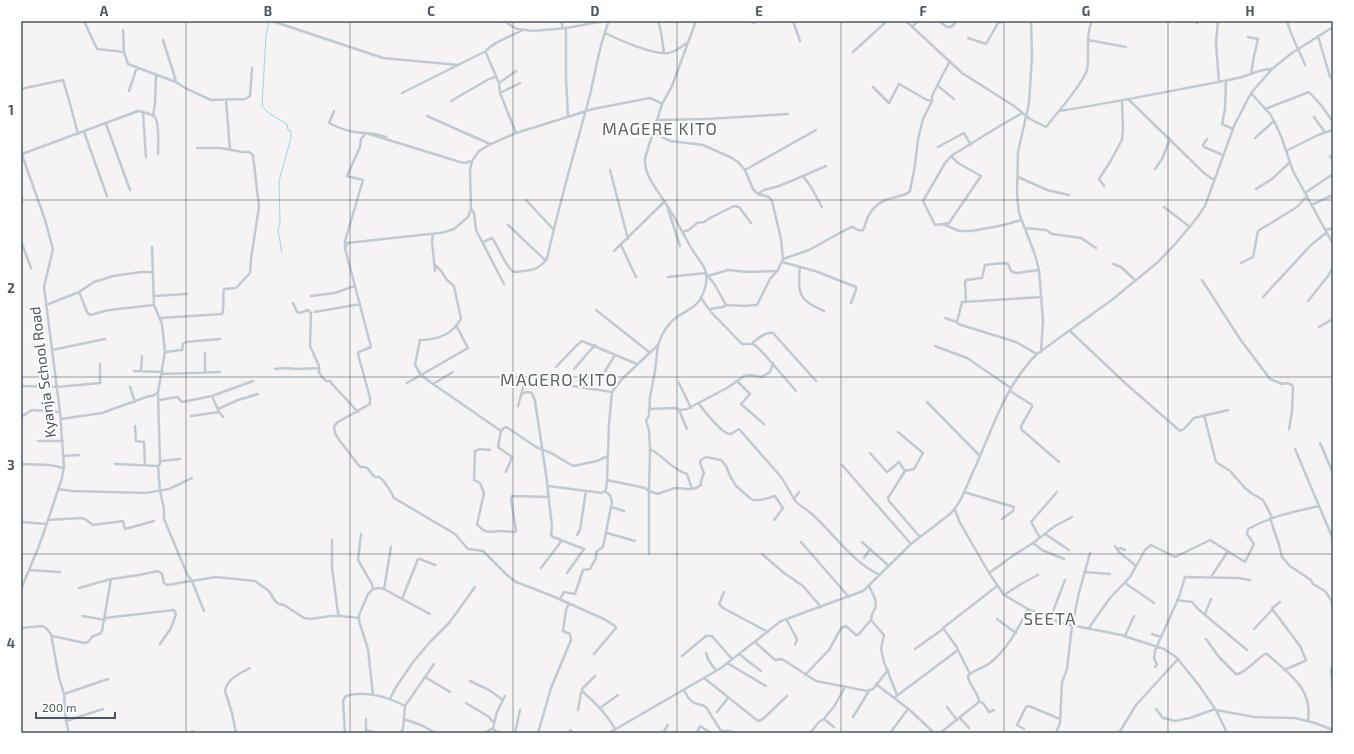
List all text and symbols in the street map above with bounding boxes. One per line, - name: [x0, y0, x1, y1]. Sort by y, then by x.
- text: A: [100, 3, 109, 19]
- text: B: [264, 3, 272, 19]
- text: C: [427, 3, 435, 19]
- text: D: [591, 3, 600, 19]
- text: E: [755, 3, 763, 19]
- text: F: [919, 3, 927, 19]
- text: G: [1082, 3, 1090, 19]
- text: H: [1246, 3, 1255, 19]
- text: 1: [8, 102, 14, 118]
- district label: MAGERE KITO: [602, 118, 718, 138]
- text: 2: [7, 280, 15, 296]
- street label: Kyanja School Road: [25, 305, 60, 439]
- district label: MAGERO KITO: [500, 369, 618, 389]
- text: 3: [7, 457, 15, 473]
- district label: SEETA: [1023, 608, 1077, 628]
- text: 4: [7, 635, 15, 651]
- scale bar: [36, 694, 115, 720]
- text: 200 m: [42, 700, 76, 714]

